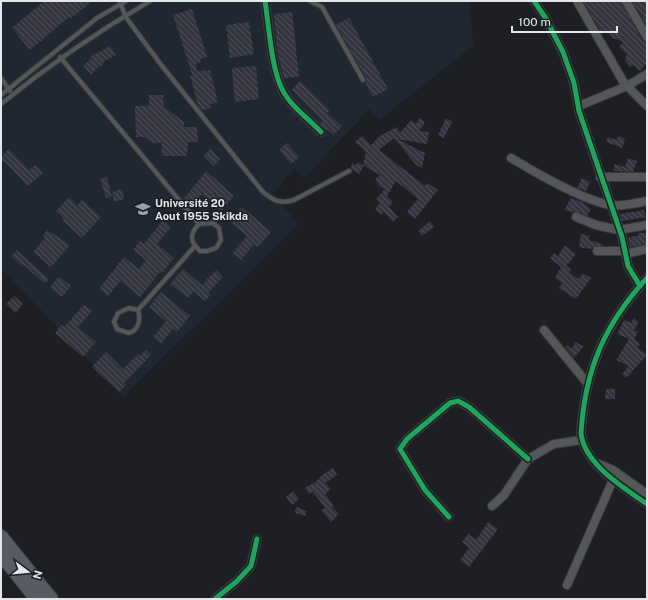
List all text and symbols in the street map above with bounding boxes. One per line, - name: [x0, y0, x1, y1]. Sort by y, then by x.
- scale bar: [512, 8, 617, 34]
- text: 100 m: [518, 15, 551, 29]
- place label: Université 20 Aout 1955 Skikda: [155, 197, 248, 222]
- school or university icon: Université 20 Aout 1955 Skikda: [134, 200, 152, 218]
- north arrow: [8, 552, 48, 592]
- text: N: [31, 569, 45, 581]

